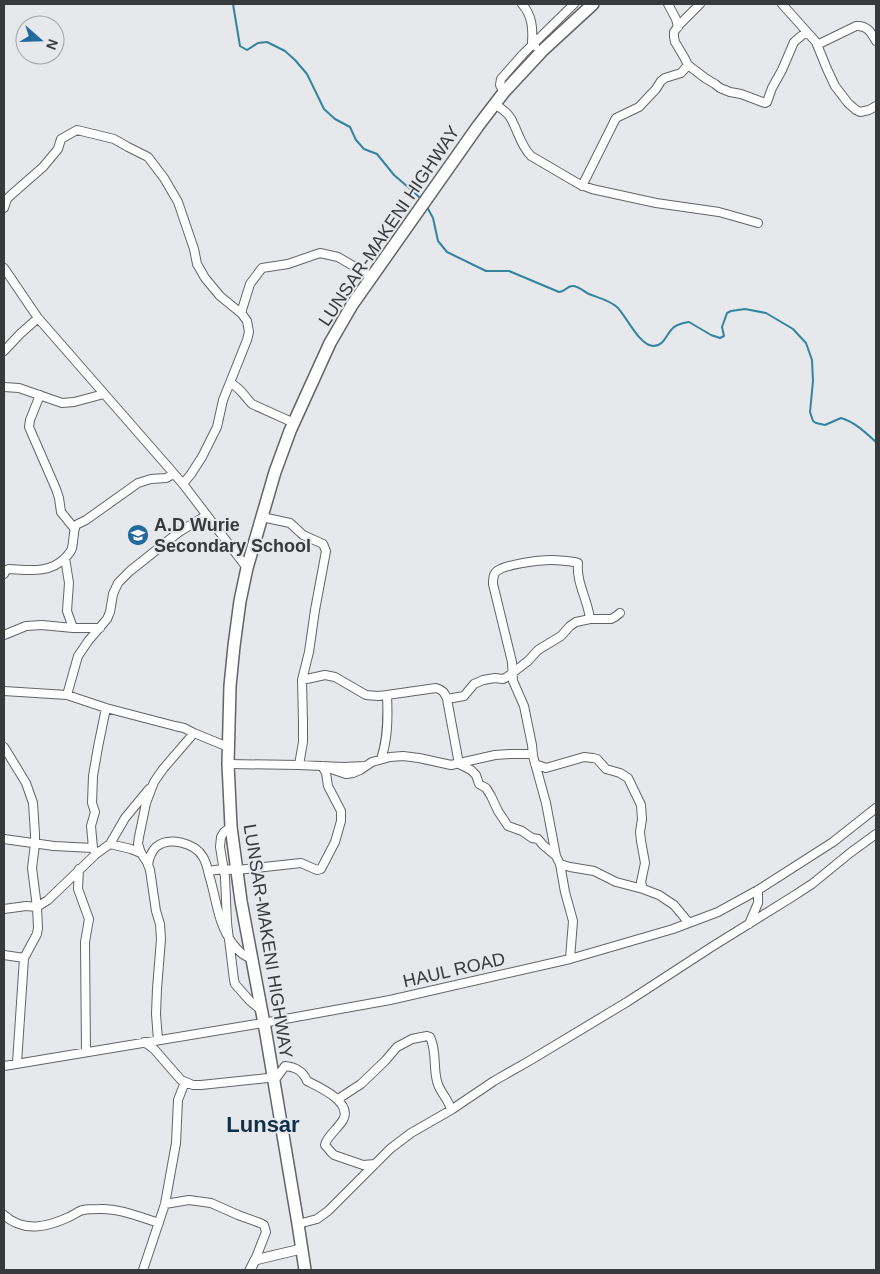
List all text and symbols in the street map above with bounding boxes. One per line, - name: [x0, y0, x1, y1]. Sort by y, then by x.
- north arrow: [15, 15, 65, 65]
- text: N: [43, 37, 61, 52]
- street label: LUNSAR-MAKENI HIGHWAY: [314, 122, 464, 330]
- place label: A.D Wurie Secondary School: [154, 515, 311, 556]
- school or university icon: A.D Wurie Secondary School: [126, 523, 150, 547]
- street label: LUNSAR-MAKENI HIGHWAY: [240, 822, 296, 1060]
- street label: HAUL ROAD: [401, 949, 507, 991]
- district label: Lunsar: [226, 1112, 300, 1137]

